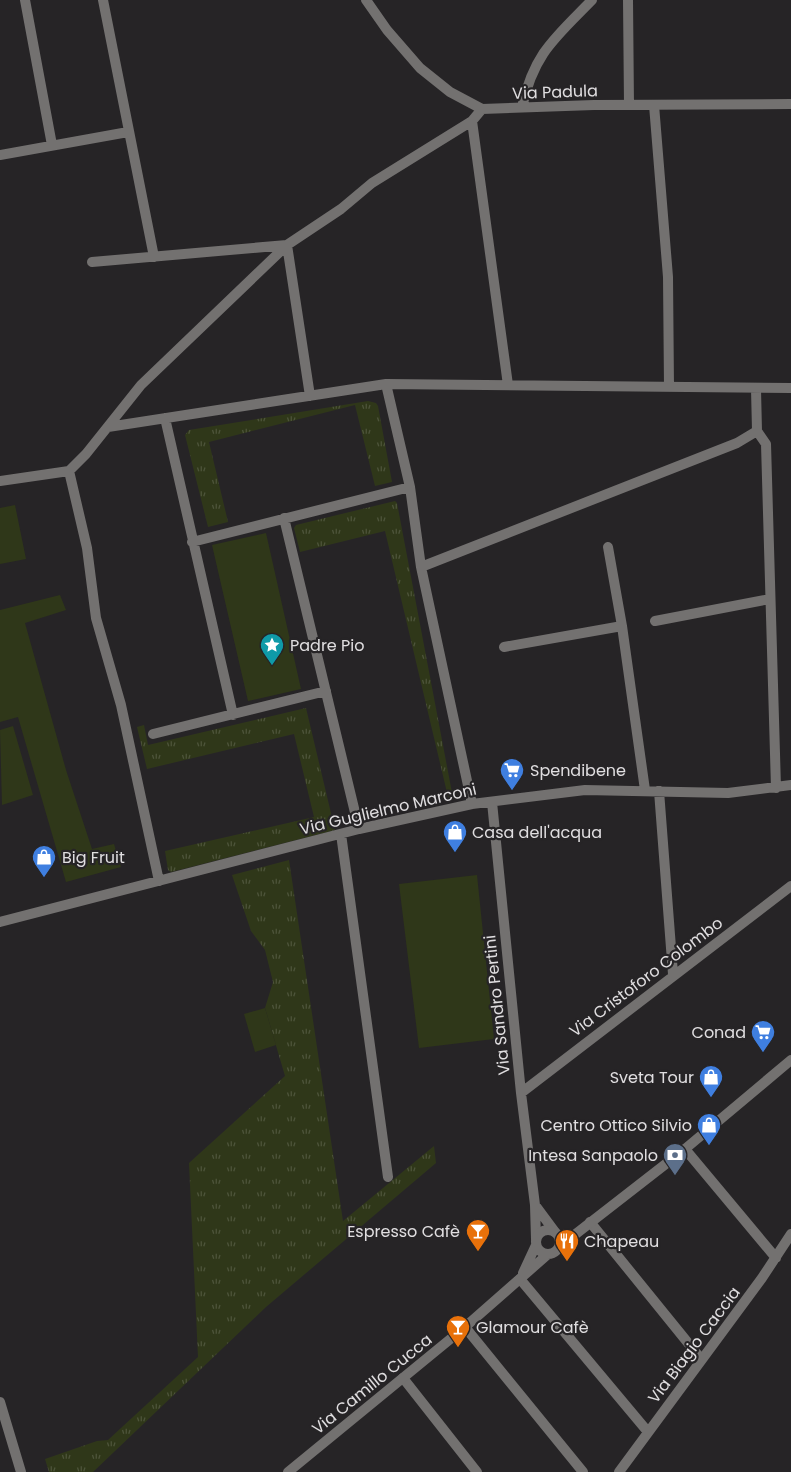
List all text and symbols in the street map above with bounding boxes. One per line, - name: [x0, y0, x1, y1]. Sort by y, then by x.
- street label: Via Padula: [512, 79, 598, 105]
- place icon: Padre Pio: [259, 632, 285, 666]
- place label: Padre Pio: [290, 634, 365, 657]
- supermarket icon: Spendibene: [499, 757, 525, 791]
- place label: Spendibene: [530, 759, 626, 782]
- street label: Via Guglielmo Marconi: [297, 777, 479, 841]
- shop icon: Casa dell'acqua: [442, 819, 468, 853]
- place label: Casa dell'acqua: [472, 821, 602, 844]
- shop icon: Big Fruit: [31, 844, 57, 878]
- place label: Big Fruit: [62, 846, 125, 869]
- street label: Via Cristoforo Colombo: [564, 912, 728, 1042]
- street label: Via Sandro Pertini: [478, 934, 516, 1076]
- supermarket icon: Conad: [750, 1019, 776, 1053]
- place label: Conad: [692, 1021, 746, 1044]
- shop icon: Sveta Tour: [698, 1064, 724, 1098]
- place label: Sveta Tour: [610, 1066, 694, 1089]
- shop icon: Centro Ottico Silvio: [696, 1112, 722, 1146]
- place label: Centro Ottico Silvio: [540, 1114, 692, 1137]
- bank icon: Intesa Sanpaolo: [662, 1142, 688, 1176]
- place label: Intesa Sanpaolo: [528, 1144, 658, 1167]
- bar icon: Espresso Cafè: [465, 1218, 491, 1252]
- place label: Espresso Cafè: [347, 1220, 460, 1243]
- restaurant icon: Chapeau: [554, 1228, 580, 1262]
- place label: Chapeau: [584, 1230, 659, 1253]
- street label: Via Biagio Caccia: [642, 1282, 746, 1408]
- bar icon: Glamour Cafè: [445, 1314, 471, 1348]
- place label: Glamour Cafè: [476, 1316, 589, 1339]
- street label: Via Camillo Cucca: [307, 1328, 437, 1440]

